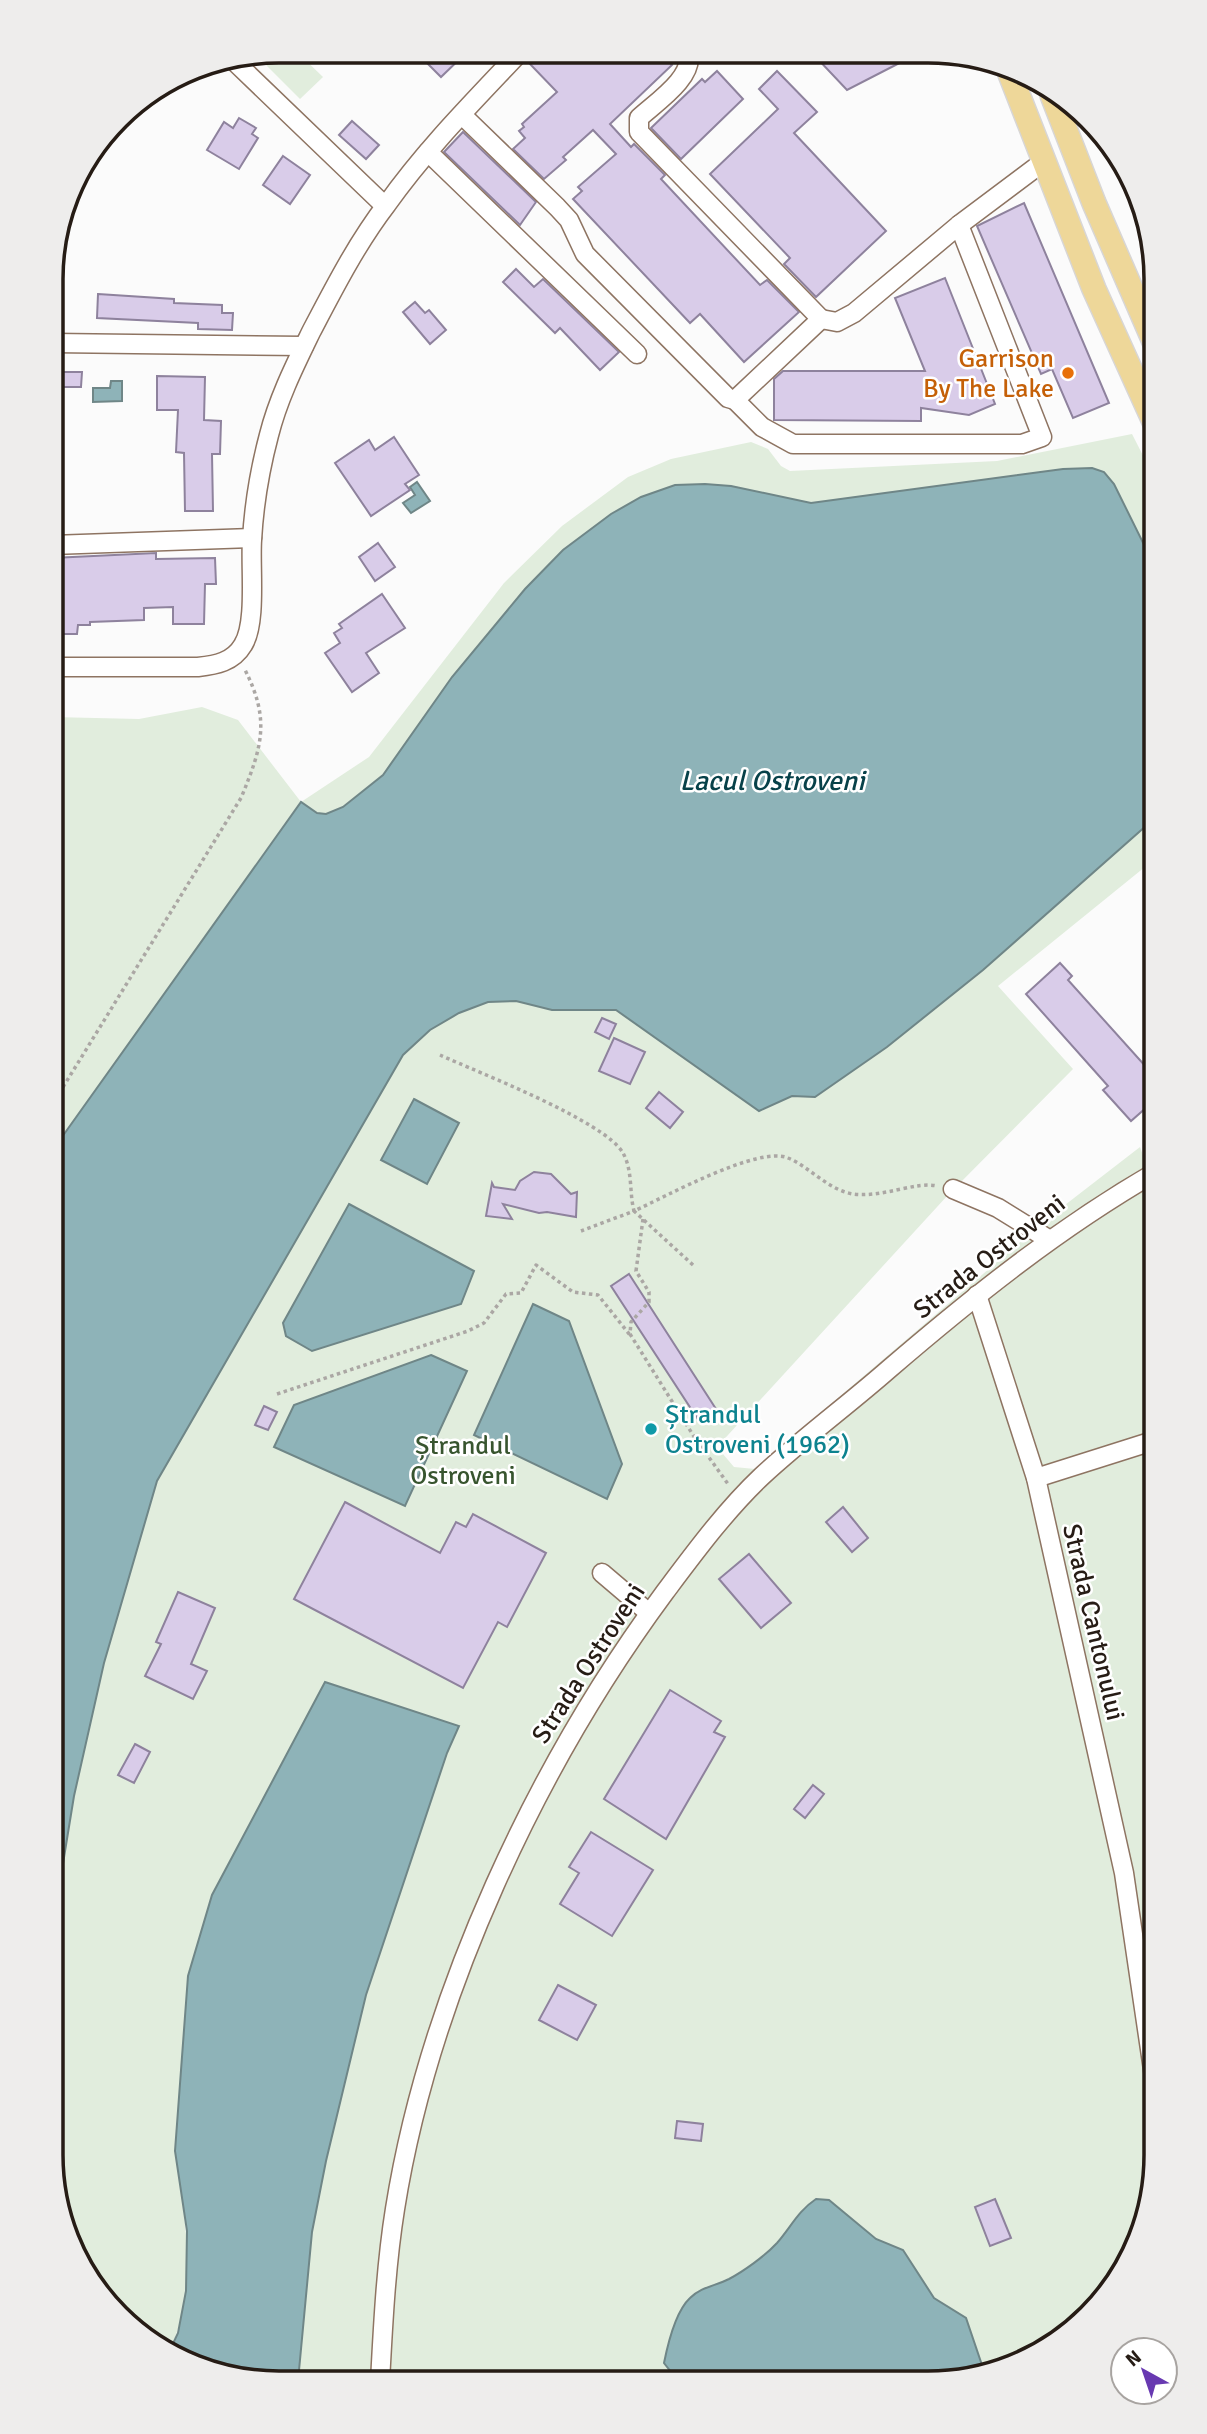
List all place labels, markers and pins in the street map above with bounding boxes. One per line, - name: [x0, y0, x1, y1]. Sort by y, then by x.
- place label: Garrison By The Lake: [923, 343, 1054, 405]
- marker: Garrison By The Lake: [1060, 365, 1076, 381]
- place label: Ștrandul Ostroveni (1962): [665, 1399, 850, 1461]
- marker: Ștrandul Ostroveni (1962): [643, 1421, 659, 1437]

